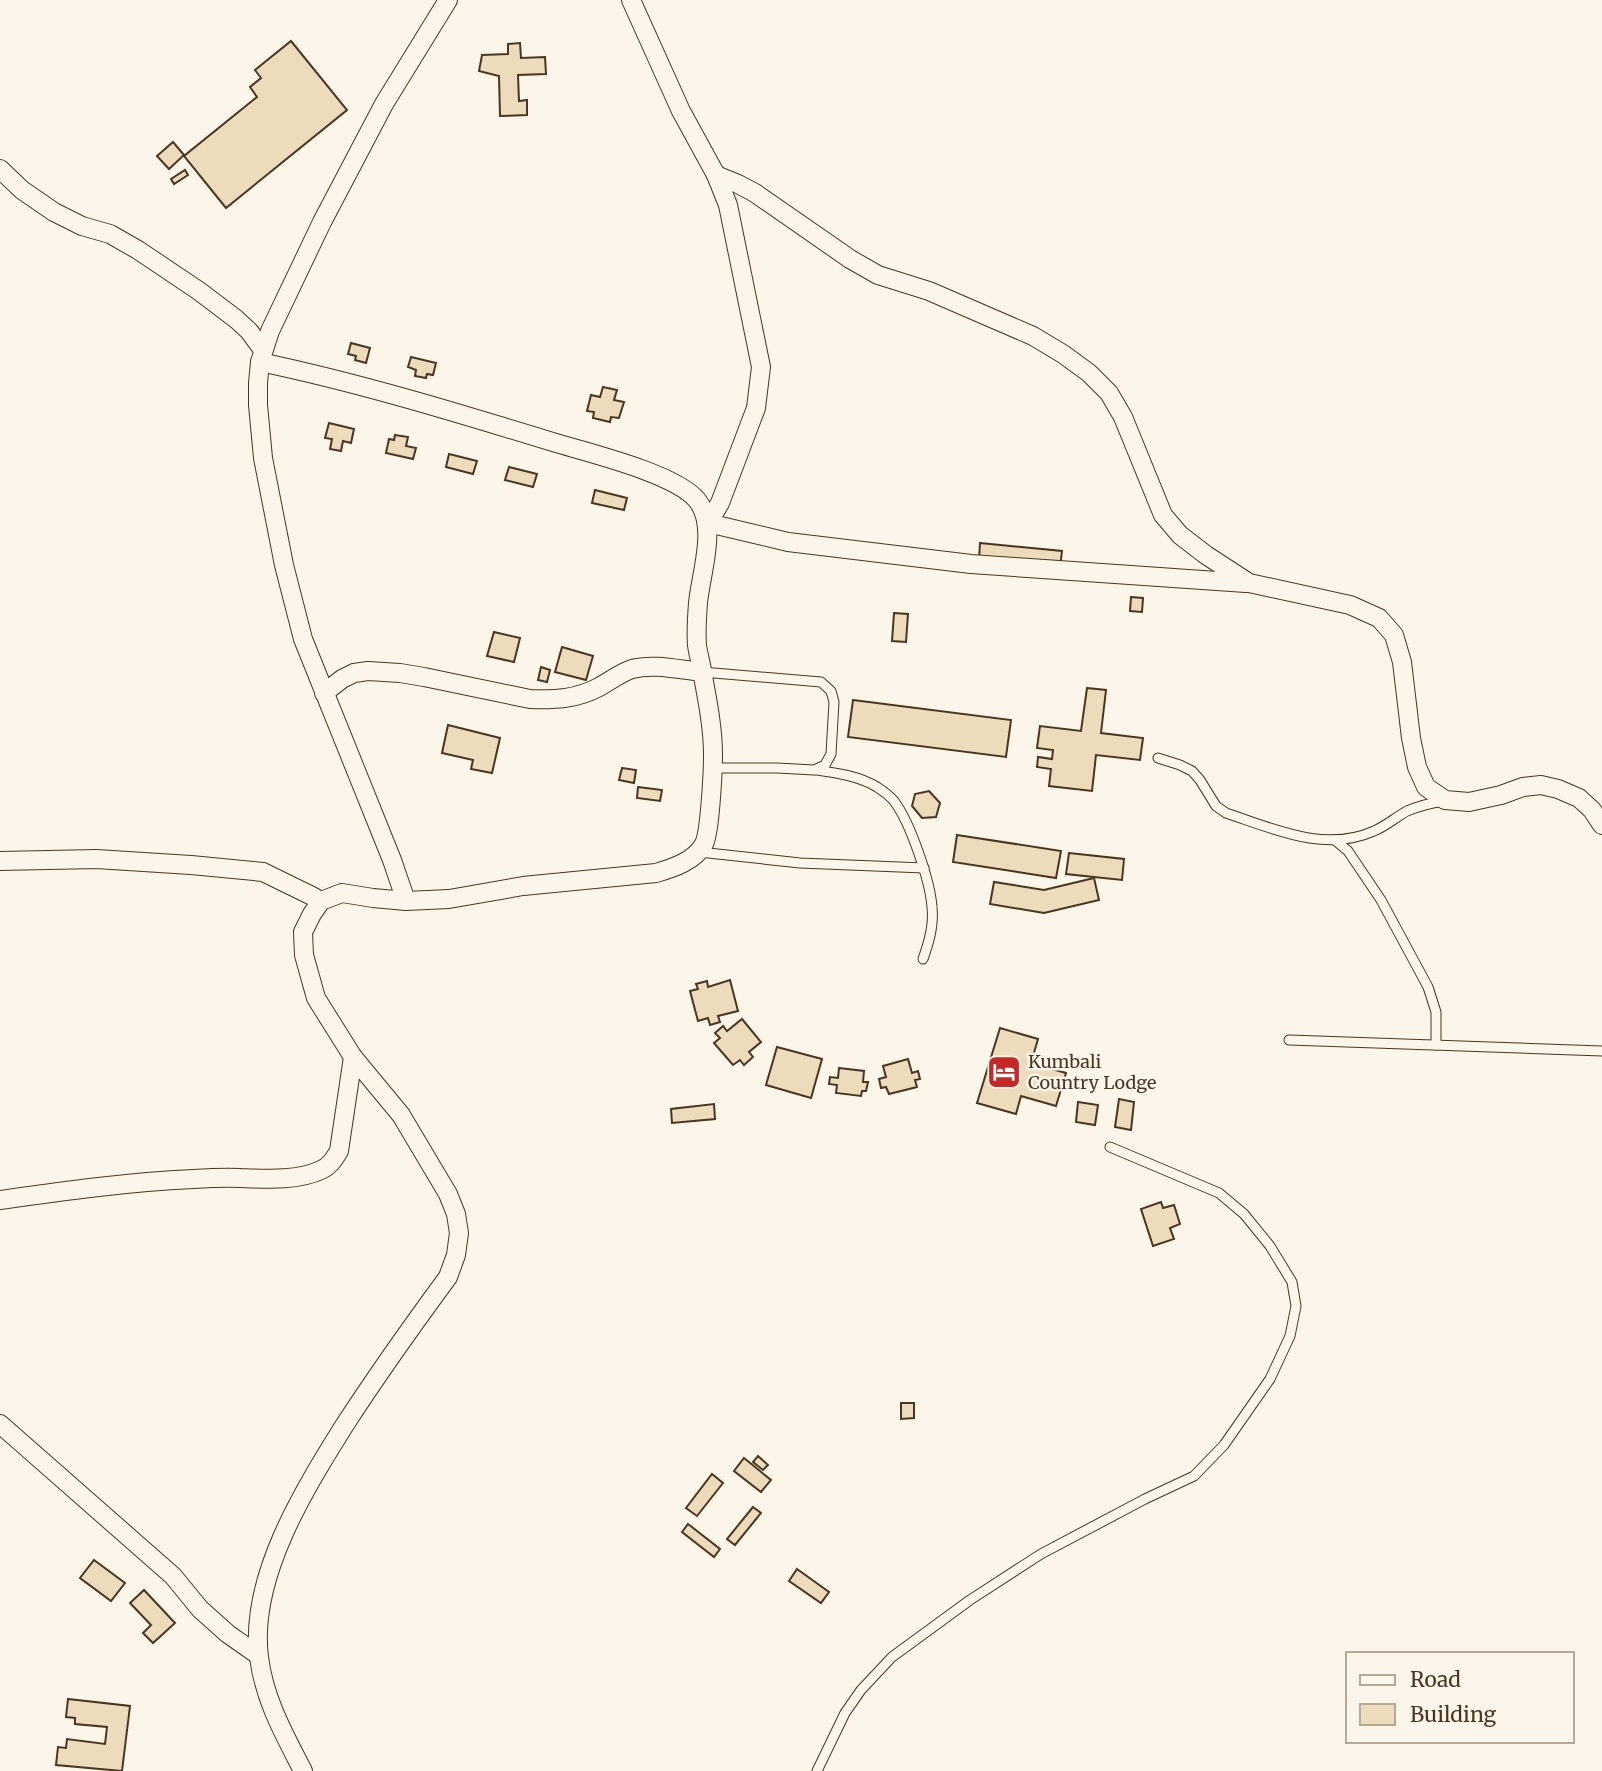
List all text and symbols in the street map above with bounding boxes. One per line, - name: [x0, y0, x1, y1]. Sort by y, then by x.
- place label: Kumbali Country Lodge: [1028, 1050, 1156, 1094]
- hotel icon: Kumbali Country Lodge: [985, 1053, 1023, 1091]
- legend: [1346, 1652, 1574, 1743]
- text: Road: [1410, 1666, 1461, 1693]
- text: Building: [1410, 1701, 1497, 1728]

